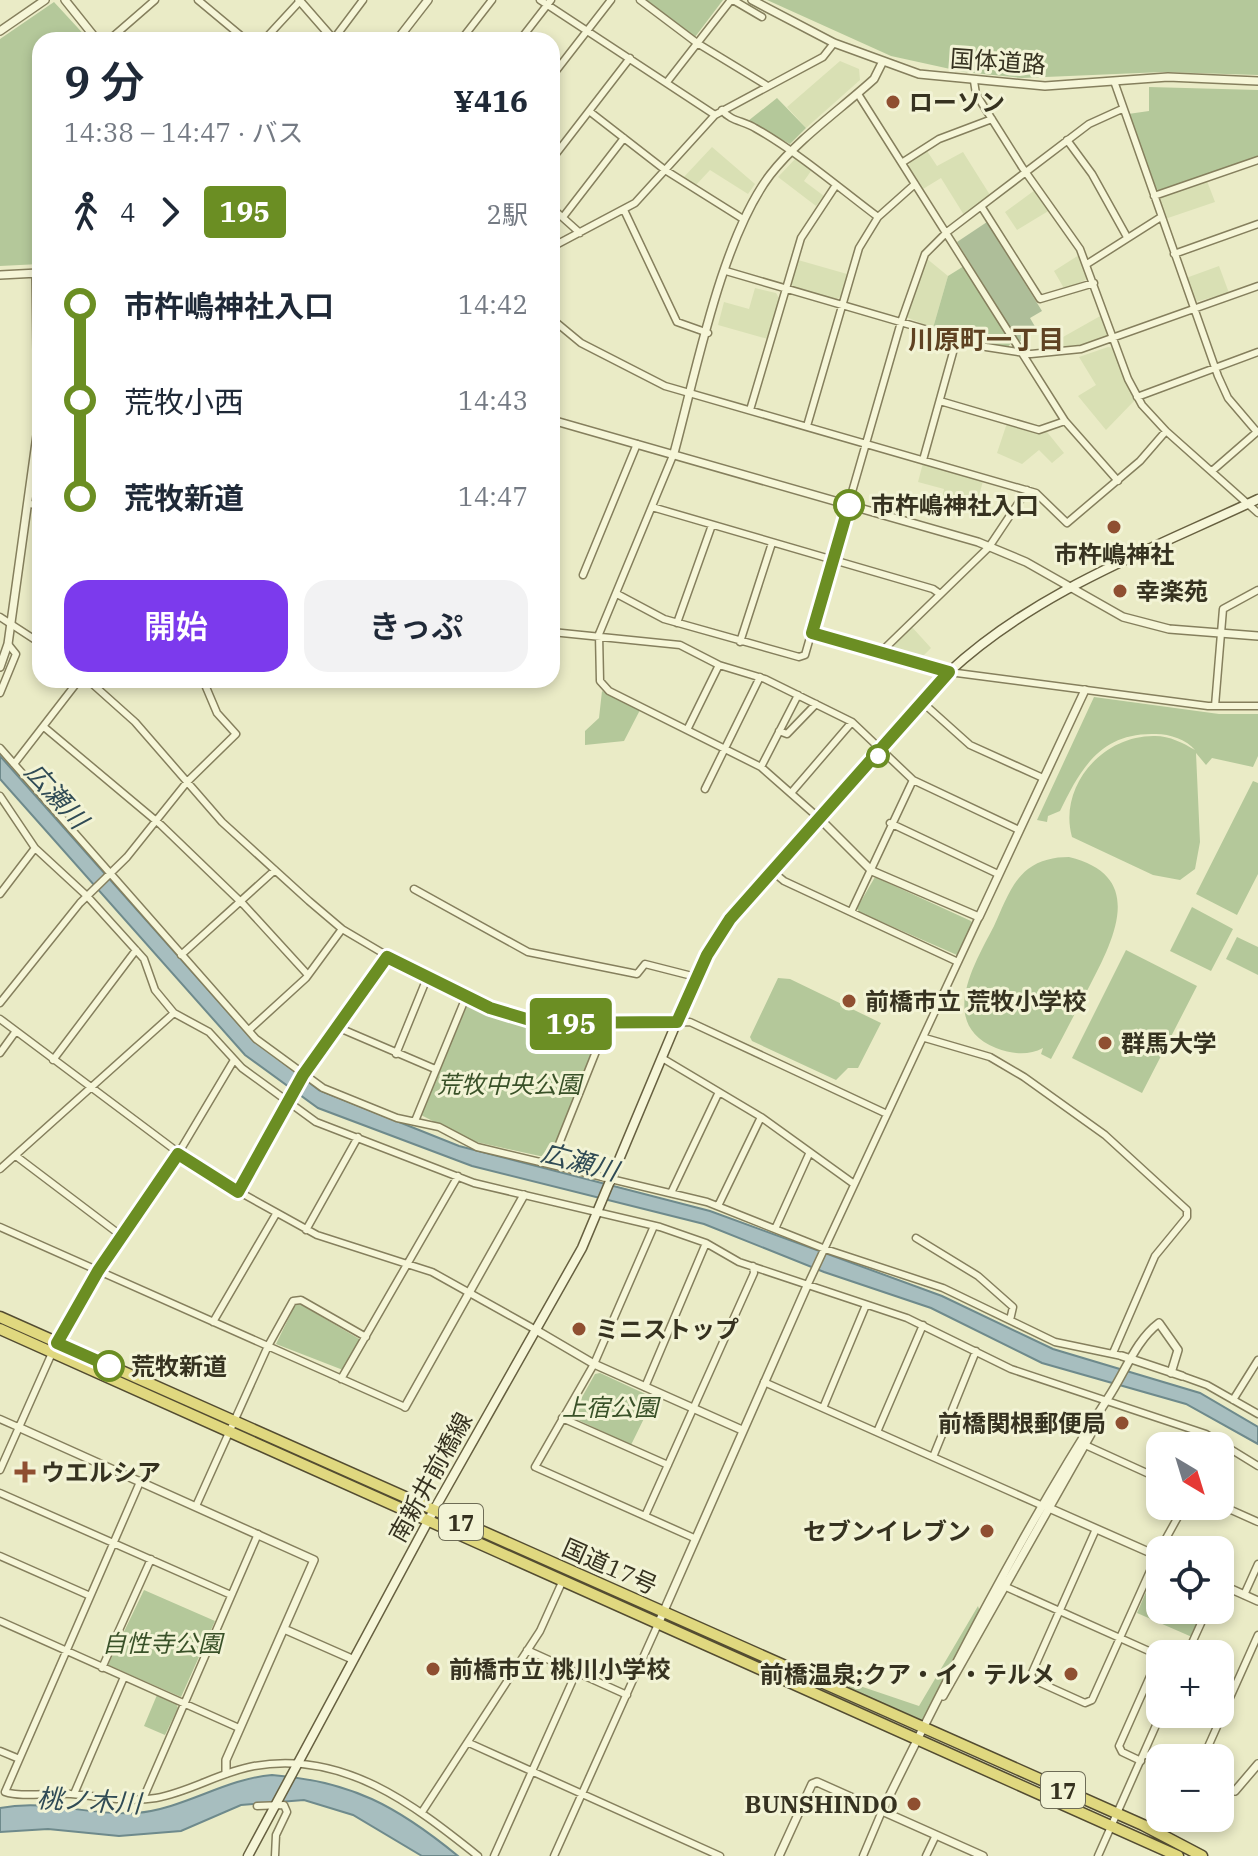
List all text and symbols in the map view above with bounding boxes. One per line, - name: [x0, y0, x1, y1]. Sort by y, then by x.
- street label: 国体道路: [949, 42, 1047, 80]
- text: 9 分: [64, 53, 145, 110]
- text: ¥416: [454, 81, 528, 120]
- place label: ローソン: [909, 86, 1005, 118]
- marker: ローソン: [884, 93, 902, 111]
- text: 14:38 – 14:47 · バス: [64, 115, 304, 149]
- icon: walk: [64, 190, 108, 234]
- icon: forward: [148, 190, 192, 234]
- text: 195: [220, 193, 270, 230]
- text: 4: [120, 195, 136, 229]
- text: 2駅: [486, 197, 528, 231]
- text: 市杵嶋神社入口: [124, 286, 334, 325]
- text: 14:42: [458, 287, 528, 321]
- district label: 川原町一丁目: [908, 322, 1064, 356]
- text: 荒牧小西: [124, 382, 244, 421]
- text: 14:43: [458, 383, 528, 417]
- text: 荒牧新道: [124, 478, 244, 517]
- text: 14:47: [458, 479, 528, 513]
- place label: 市杵嶋神社入口: [871, 489, 1039, 521]
- marker: 市杵嶋神社入口: [834, 490, 864, 520]
- marker: 市杵嶋神社: [1105, 518, 1123, 536]
- place label: 市杵嶋神社: [1054, 538, 1174, 570]
- place label: 幸楽苑: [1136, 575, 1208, 607]
- button: 開始: [64, 580, 288, 672]
- button: きっぷ: [304, 580, 528, 672]
- marker: 幸楽苑: [1111, 582, 1129, 600]
- unlabelled marker: [867, 745, 889, 767]
- water label: 広瀬川: [18, 755, 98, 838]
- place label: 前橋市立 荒牧小学校: [865, 985, 1087, 1017]
- marker: 前橋市立 荒牧小学校: [840, 992, 858, 1010]
- line badge: 195: [525, 998, 617, 1050]
- text: 195: [546, 1005, 596, 1042]
- place label: 群馬大学: [1121, 1027, 1217, 1059]
- marker: 群馬大学: [1096, 1034, 1114, 1052]
- park label: 荒牧中央公園: [437, 1068, 584, 1100]
- water label: 広瀬川: [538, 1134, 625, 1188]
- place label: ミニストップ: [595, 1313, 739, 1345]
- marker: ミニストップ: [570, 1320, 588, 1338]
- place label: 荒牧新道: [131, 1350, 227, 1382]
- marker: 荒牧新道: [94, 1351, 124, 1381]
- park label: 上宿公園: [562, 1391, 661, 1423]
- street label: 南新井前橋線: [381, 1406, 479, 1548]
- place label: 前橋関根郵便局: [938, 1407, 1106, 1439]
- marker: 前橋関根郵便局: [1113, 1414, 1131, 1432]
- north arrow: [1146, 1432, 1234, 1520]
- map controls: [1146, 1432, 1234, 1832]
- place label: ウエルシア: [41, 1456, 161, 1488]
- marker: ウエルシア: [16, 1463, 34, 1481]
- road number: 17: [439, 1504, 483, 1540]
- place label: セブンイレブン: [803, 1515, 971, 1547]
- marker: セブンイレブン: [978, 1522, 996, 1540]
- street label: 国道17号: [557, 1531, 663, 1601]
- button: locate: [1146, 1536, 1234, 1624]
- park label: 自性寺公園: [102, 1627, 225, 1659]
- button: +: [1146, 1640, 1234, 1728]
- place label: 前橋市立 桃川小学校: [449, 1653, 671, 1685]
- place label: 前橋温泉;クア・イ・テルメ: [760, 1658, 1055, 1690]
- marker: 前橋市立 桃川小学校: [424, 1660, 442, 1678]
- marker: 前橋温泉;クア・イ・テルメ: [1062, 1665, 1080, 1683]
- button: −: [1146, 1744, 1234, 1832]
- road number: 17: [1041, 1772, 1085, 1808]
- water label: 桃ノ木川: [36, 1780, 145, 1820]
- place label: BUNSHINDO: [745, 1788, 898, 1820]
- marker: BUNSHINDO: [905, 1795, 923, 1813]

